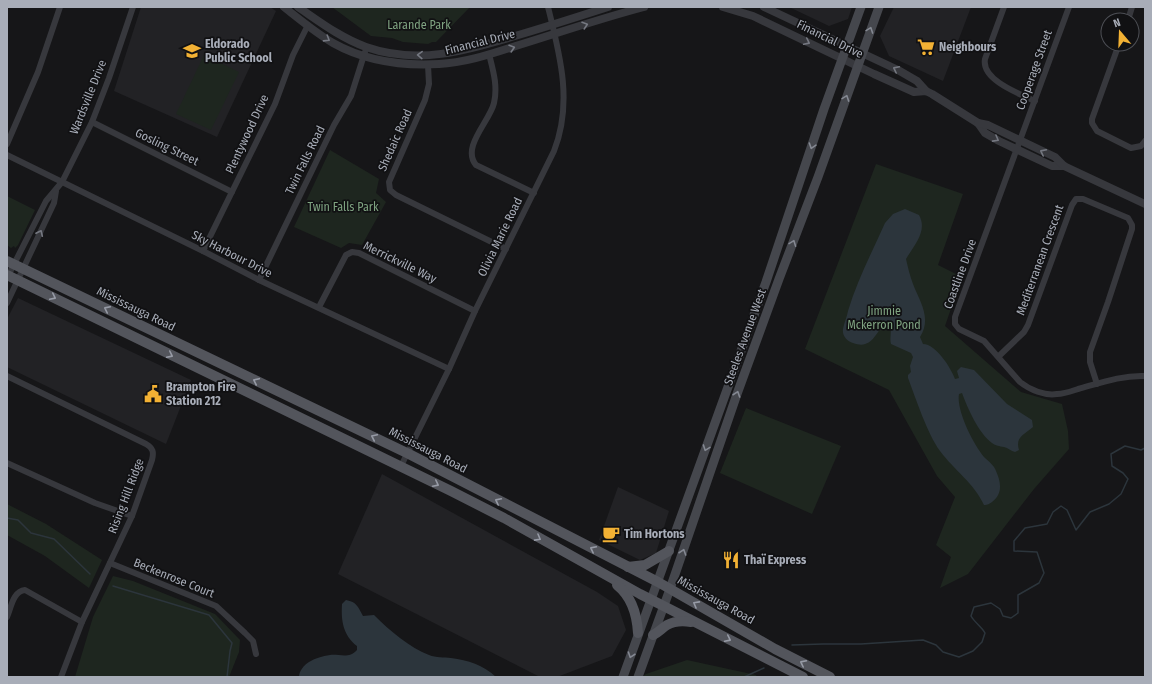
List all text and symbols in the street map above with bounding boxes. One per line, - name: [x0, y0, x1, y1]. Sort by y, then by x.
- north arrow: [1100, 12, 1140, 52]
- text: N: [1112, 16, 1122, 30]
- street label: Financial Drive: [795, 17, 865, 61]
- park label: Larande Park: [387, 18, 451, 32]
- one-way arrow: [582, 21, 589, 30]
- one-way arrow: [866, 26, 874, 33]
- street label: Financial Drive: [443, 27, 517, 57]
- street label: Cooperage Street: [1013, 28, 1055, 112]
- one-way arrow: [323, 34, 330, 42]
- place label: Eldorado Public School: [205, 37, 273, 65]
- one-way arrow: [803, 37, 811, 45]
- supermarket icon: Neighbours: [916, 37, 936, 57]
- place label: Neighbours: [939, 40, 997, 54]
- school or university icon: Eldorado Public School: [182, 41, 202, 61]
- one-way arrow: [508, 44, 515, 52]
- one-way arrow: [417, 51, 423, 60]
- street label: Wardsville Drive: [67, 58, 109, 136]
- one-way arrow: [893, 66, 900, 74]
- street label: Plentywood Drive: [223, 92, 272, 176]
- one-way arrow: [842, 94, 850, 101]
- street label: Shedaic Road: [375, 107, 415, 173]
- street label: Twin Falls Road: [282, 123, 328, 197]
- street label: Gosling Street: [133, 126, 201, 168]
- one-way arrow: [992, 134, 999, 141]
- one-way arrow: [808, 142, 817, 149]
- one-way arrow: [1040, 149, 1047, 156]
- street label: Olivia Marie Road: [475, 195, 525, 279]
- park label: Twin Falls Park: [307, 200, 379, 214]
- street label: Mediterranean Crescent: [1013, 203, 1067, 317]
- street label: Sky Harbour Drive: [189, 228, 275, 280]
- one-way arrow: [35, 230, 43, 238]
- street label: Coastline Drive: [941, 237, 979, 311]
- street label: Merrickville Way: [361, 238, 439, 286]
- one-way arrow: [788, 239, 796, 246]
- street label: Mississauga Road: [94, 284, 178, 334]
- street label: Steeles Avenue West: [721, 287, 769, 387]
- one-way arrow: [49, 292, 56, 300]
- park label: Jimmie Mckerron Pond: [847, 304, 921, 332]
- one-way arrow: [104, 306, 111, 314]
- one-way arrow: [165, 350, 173, 357]
- one-way arrow: [253, 378, 261, 386]
- place label: Brampton Fire Station 212: [166, 380, 236, 408]
- public building icon: Brampton Fire Station 212: [143, 384, 163, 404]
- one-way arrow: [732, 390, 741, 397]
- street label: Mississauga Road: [387, 424, 469, 476]
- one-way arrow: [370, 434, 378, 442]
- one-way arrow: [703, 445, 711, 452]
- street label: Rising Hill Ridge: [105, 456, 147, 536]
- one-way arrow: [432, 479, 440, 487]
- one-way arrow: [495, 498, 502, 505]
- cafe icon: Tim Hortons: [601, 524, 621, 544]
- place label: Tim Hortons: [624, 527, 685, 541]
- one-way arrow: [533, 533, 541, 540]
- one-way arrow: [590, 546, 597, 554]
- one-way arrow: [678, 549, 686, 556]
- restaurant icon: Thaï Express: [721, 550, 741, 570]
- place label: Thaï Express: [744, 553, 807, 567]
- street label: Beckenrose Court: [132, 555, 217, 601]
- street label: Mississauga Road: [675, 573, 757, 627]
- one-way arrow: [693, 602, 701, 609]
- one-way arrow: [724, 634, 732, 642]
- one-way arrow: [627, 652, 635, 659]
- one-way arrow: [800, 660, 807, 668]

